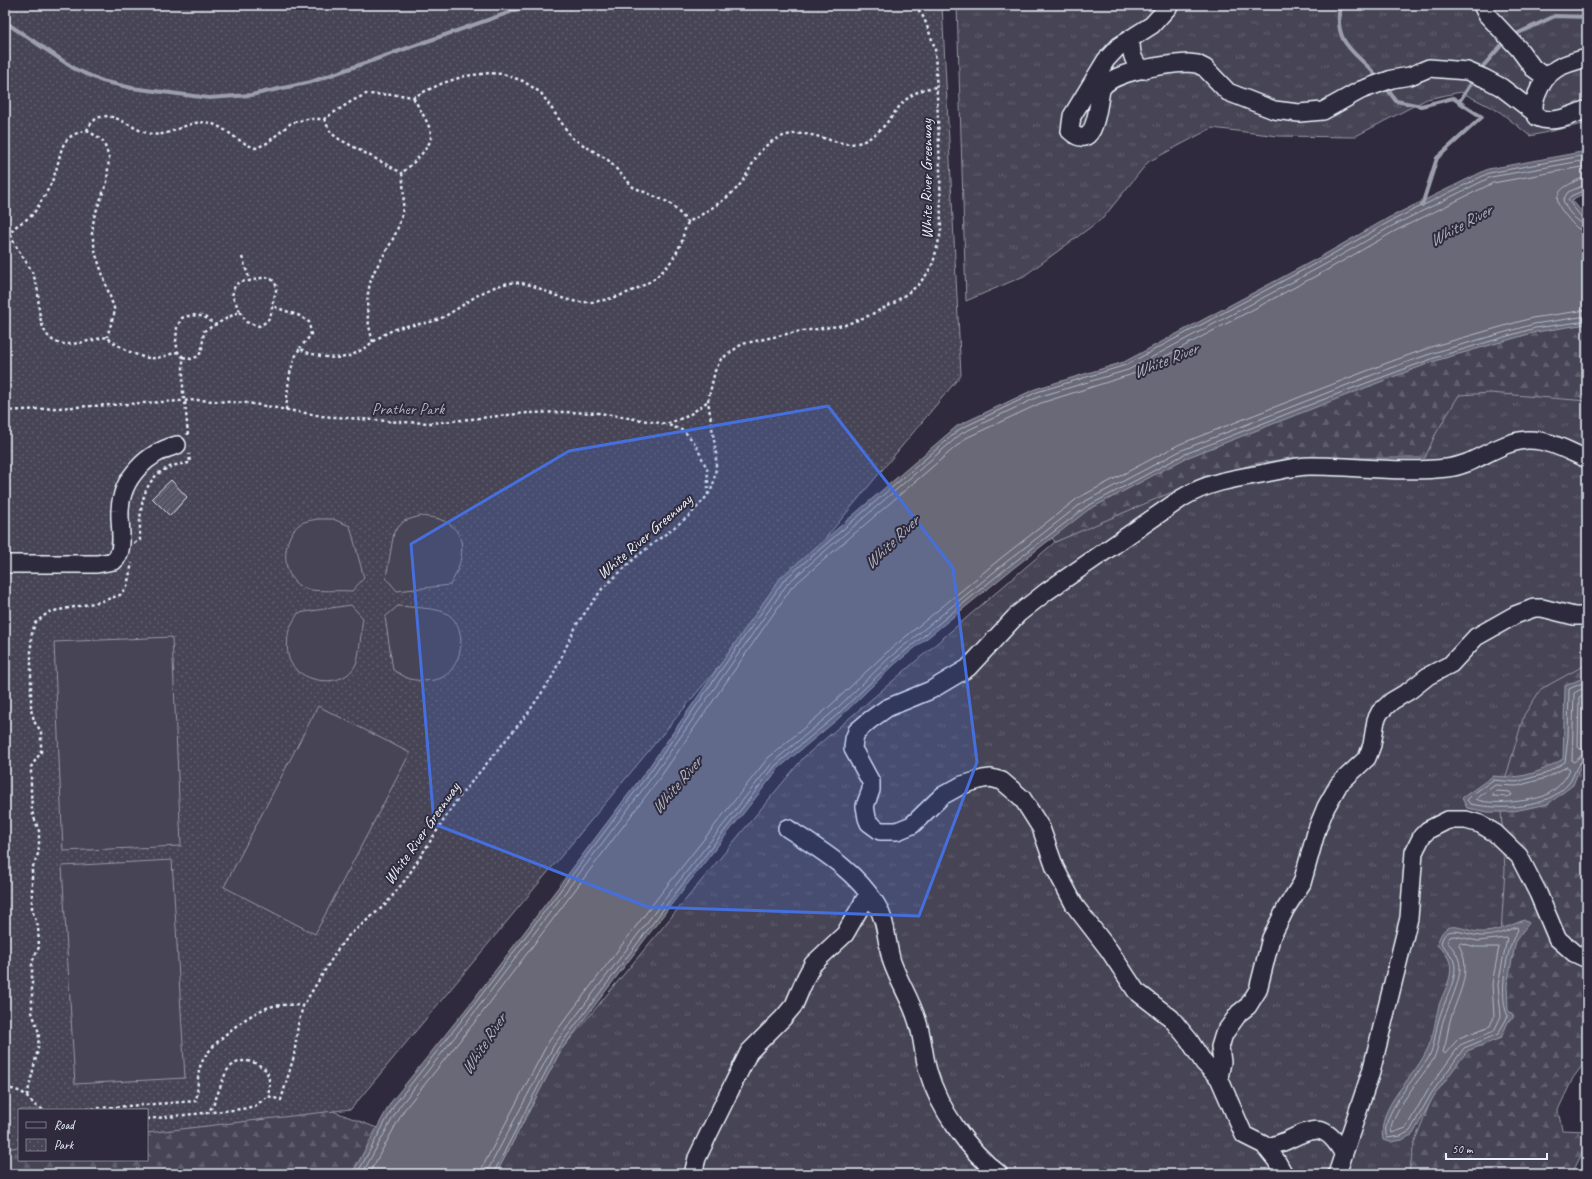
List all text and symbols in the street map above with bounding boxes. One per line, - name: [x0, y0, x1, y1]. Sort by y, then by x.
- street label: White River Greenway: [917, 117, 937, 239]
- water label: White River: [1425, 198, 1498, 251]
- water label: White River: [1130, 337, 1203, 383]
- park label: Prather Park: [372, 399, 445, 419]
- street label: White River Greenway: [593, 489, 698, 584]
- water label: White River: [860, 509, 925, 574]
- water label: White River: [646, 750, 708, 818]
- street label: White River Greenway: [379, 777, 465, 888]
- water label: White River: [456, 1008, 512, 1079]
- legend: [18, 1109, 148, 1161]
- text: Road: [54, 1117, 76, 1133]
- scale bar: [1446, 1135, 1547, 1161]
- text: Park: [54, 1137, 75, 1153]
- text: 50 m: [1452, 1141, 1474, 1157]

